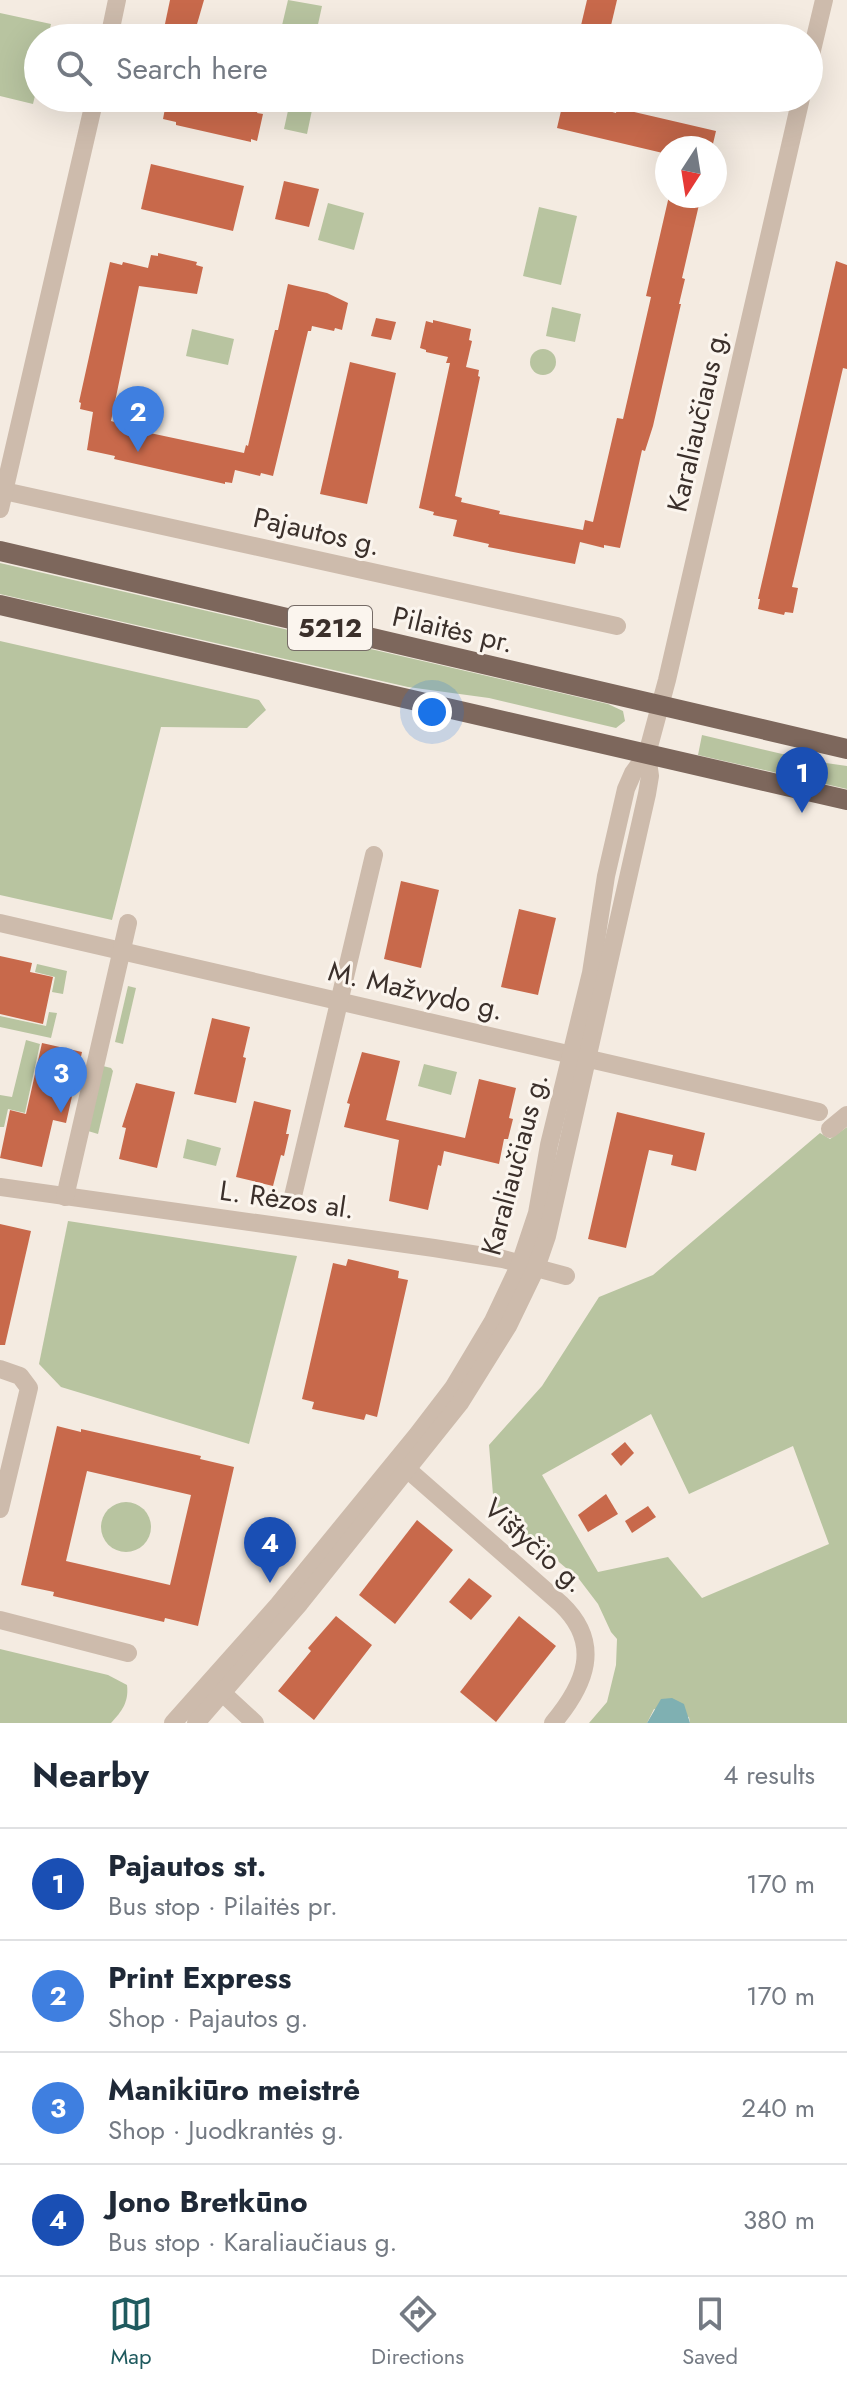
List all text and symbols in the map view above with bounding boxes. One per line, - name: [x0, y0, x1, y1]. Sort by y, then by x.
- search box: [24, 24, 823, 112]
- icon: search: [52, 46, 96, 90]
- text: Search here: [116, 47, 268, 90]
- north arrow: [655, 136, 727, 208]
- street label: Karaliaučiaus g.: [656, 324, 739, 516]
- pin: 2: [112, 386, 164, 452]
- street label: Pajautos g.: [249, 497, 384, 566]
- street label: Pilaitės pr.: [388, 596, 517, 663]
- road number: 5212: [288, 606, 372, 650]
- your location: [412, 692, 452, 732]
- pin: 1: [776, 747, 828, 813]
- street label: M. Mažvydo g.: [324, 950, 507, 1031]
- pin: 3: [35, 1047, 87, 1113]
- street label: Karaliaučiaus g.: [470, 1068, 559, 1260]
- street label: L. Rėzos al.: [217, 1170, 357, 1229]
- street label: Vištyčio g.: [475, 1489, 595, 1602]
- pin: 4: [244, 1517, 296, 1583]
- text: Nearby: [32, 1751, 149, 1800]
- text: 4 results: [723, 1756, 815, 1794]
- text: Pajautos st.: [108, 1844, 266, 1887]
- text: 1: [51, 1865, 65, 1903]
- text: 170 m: [746, 1865, 815, 1903]
- text: Bus stop · Pilaitės pr.: [108, 1887, 338, 1925]
- text: Print Express: [108, 1956, 291, 1999]
- text: 2: [49, 1977, 67, 2015]
- text: 170 m: [746, 1977, 815, 2015]
- text: Shop · Pajautos g.: [108, 1999, 308, 2037]
- text: Manikiūro meistrė: [108, 2068, 360, 2111]
- text: 3: [50, 2089, 66, 2127]
- text: 240 m: [741, 2089, 815, 2127]
- text: Shop · Juodkrantės g.: [108, 2111, 344, 2149]
- text: Jono Bretkūno: [108, 2180, 308, 2223]
- text: 4: [49, 2201, 67, 2239]
- text: 380 m: [743, 2201, 815, 2239]
- text: Bus stop · Karaliaučiaus g.: [108, 2223, 397, 2261]
- tab: Map: [109, 2292, 153, 2372]
- tab: Directions: [371, 2292, 464, 2372]
- tab: Saved: [682, 2292, 738, 2372]

